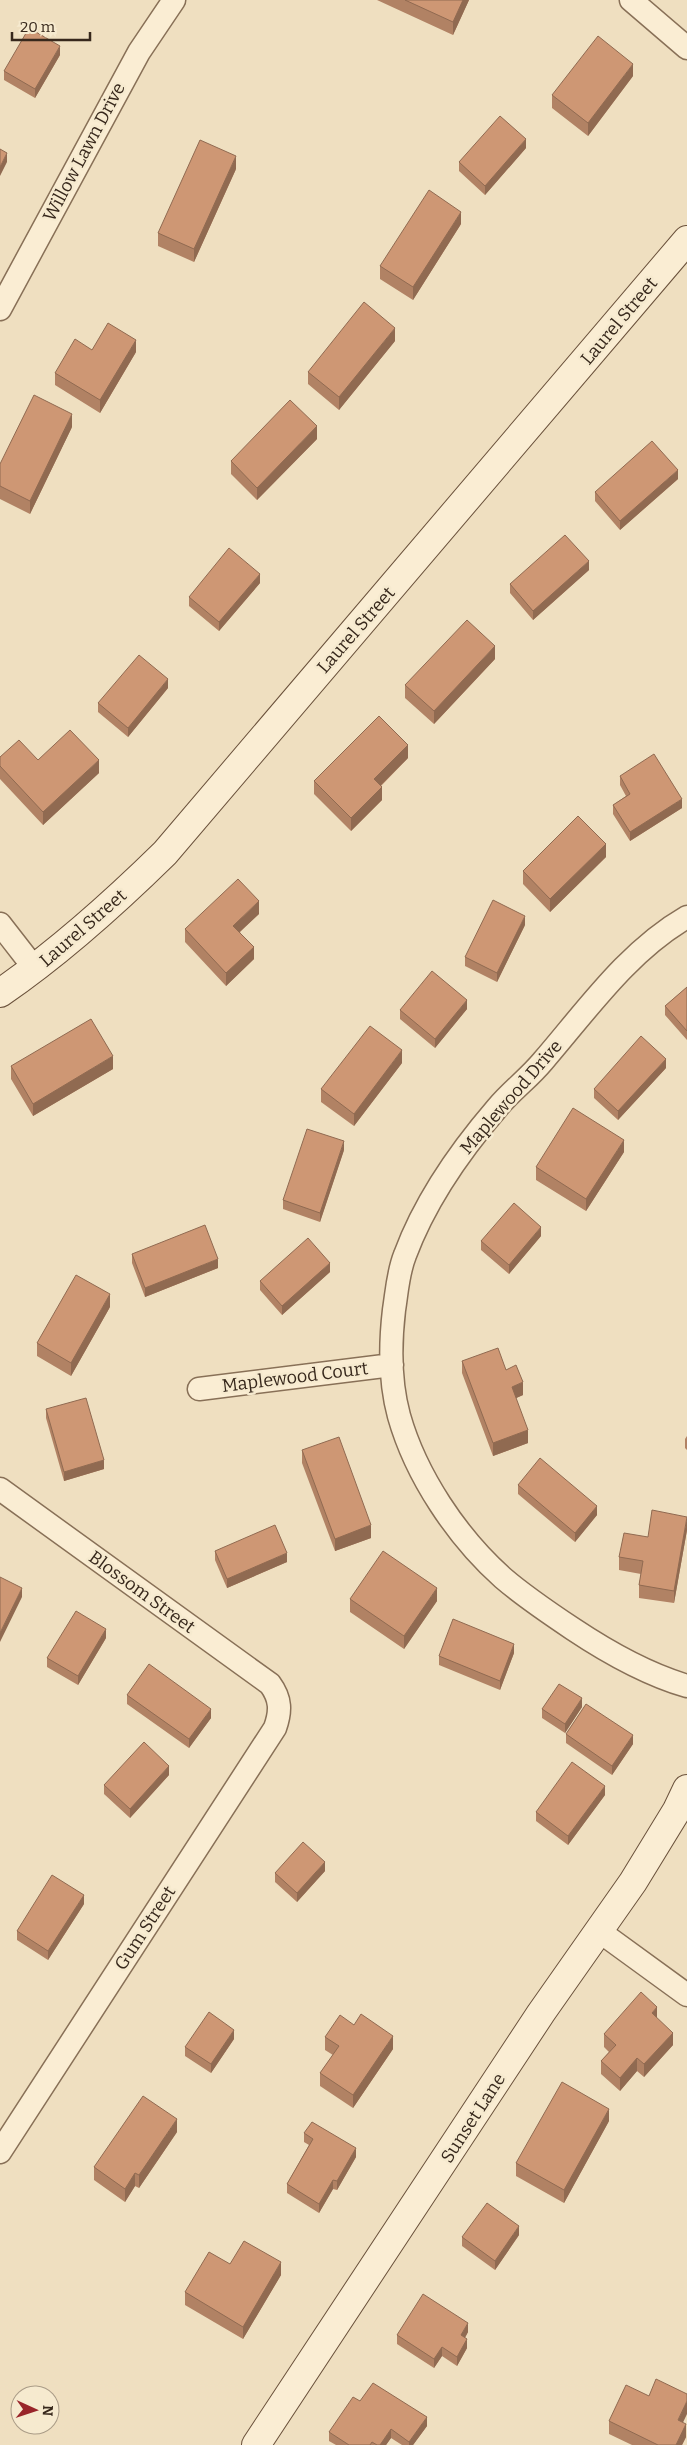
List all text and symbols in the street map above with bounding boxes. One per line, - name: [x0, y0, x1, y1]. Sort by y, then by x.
- scale bar: [12, 10, 90, 42]
- text: 20 m: [20, 18, 56, 36]
- street label: Willow Lawn Drive: [38, 79, 130, 225]
- street label: Laurel Street: [576, 272, 662, 369]
- street label: Laurel Street: [312, 582, 400, 678]
- street label: Laurel Street: [35, 884, 131, 972]
- street label: Maplewood Drive: [455, 1035, 567, 1159]
- street label: Maplewood Court: [221, 1357, 370, 1397]
- street label: Blossom Street: [85, 1546, 200, 1638]
- street label: Gum Street: [110, 1881, 181, 1974]
- street label: Sunset Lane: [436, 2069, 510, 2167]
- north arrow: [10, 2385, 60, 2435]
- text: N: [39, 2405, 56, 2417]

